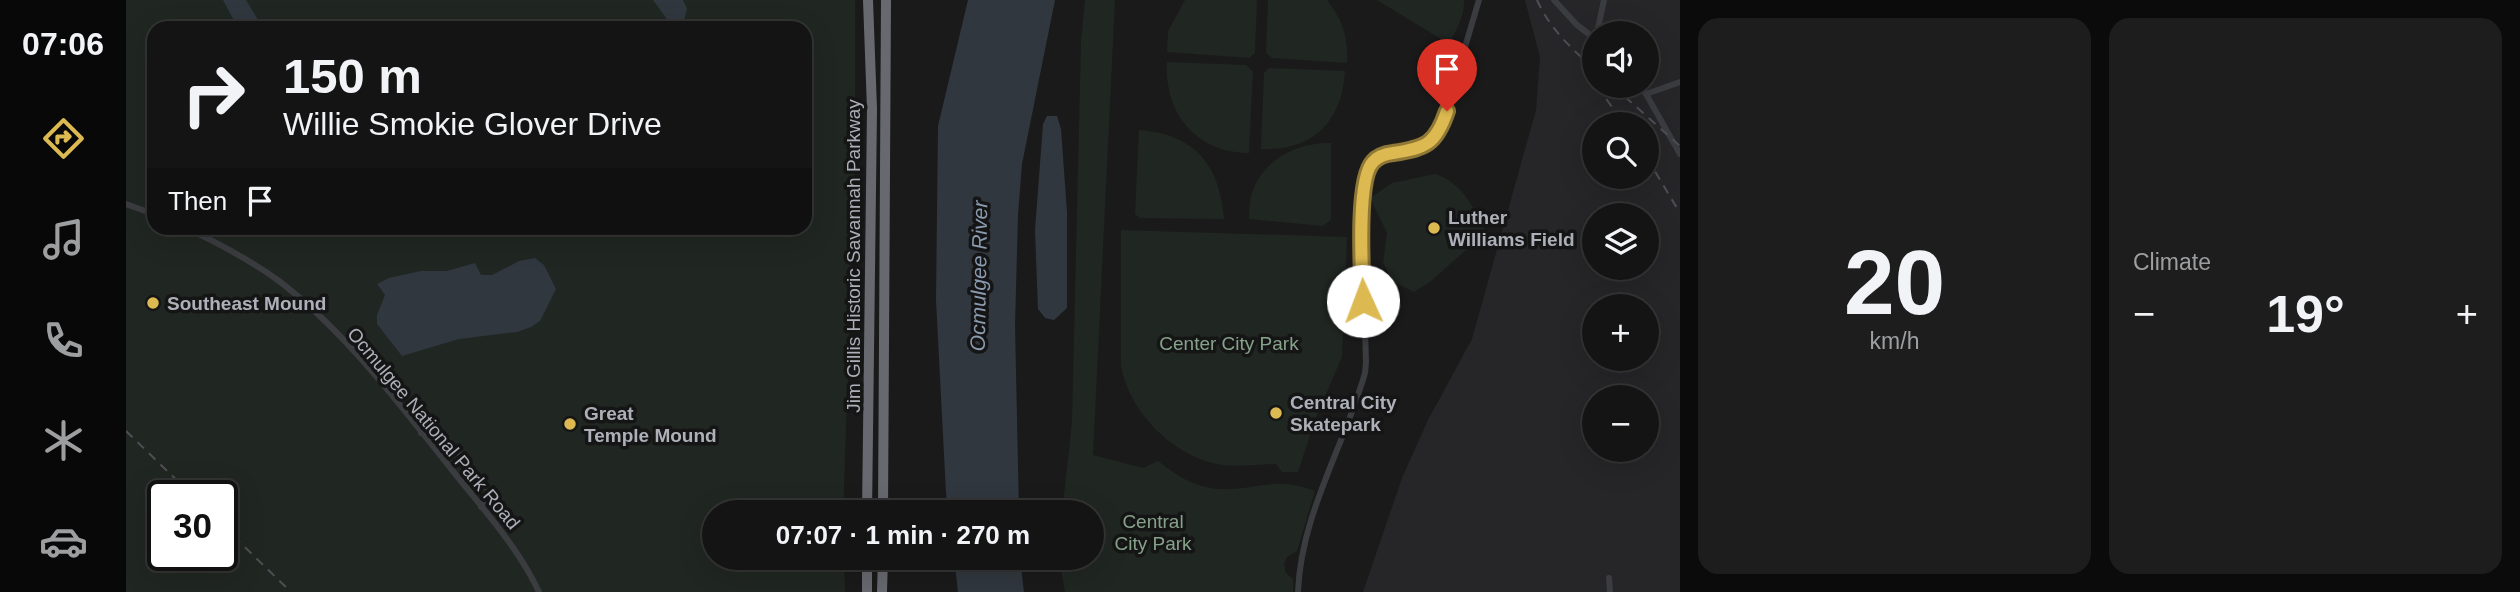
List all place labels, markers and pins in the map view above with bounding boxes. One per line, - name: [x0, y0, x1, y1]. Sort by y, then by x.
- pin: [1417, 39, 1477, 111]
- place label: Luther Williams Field: [1448, 207, 1575, 250]
- marker: Luther Williams Field: [1426, 220, 1442, 236]
- place label: Southeast Mound: [167, 293, 326, 314]
- marker: Southeast Mound: [145, 295, 161, 311]
- place label: Central City Skatepark: [1290, 392, 1397, 435]
- place label: Great Temple Mound: [584, 403, 717, 446]
- marker: Central City Skatepark: [1268, 405, 1284, 421]
- marker: Great Temple Mound: [562, 416, 578, 432]

